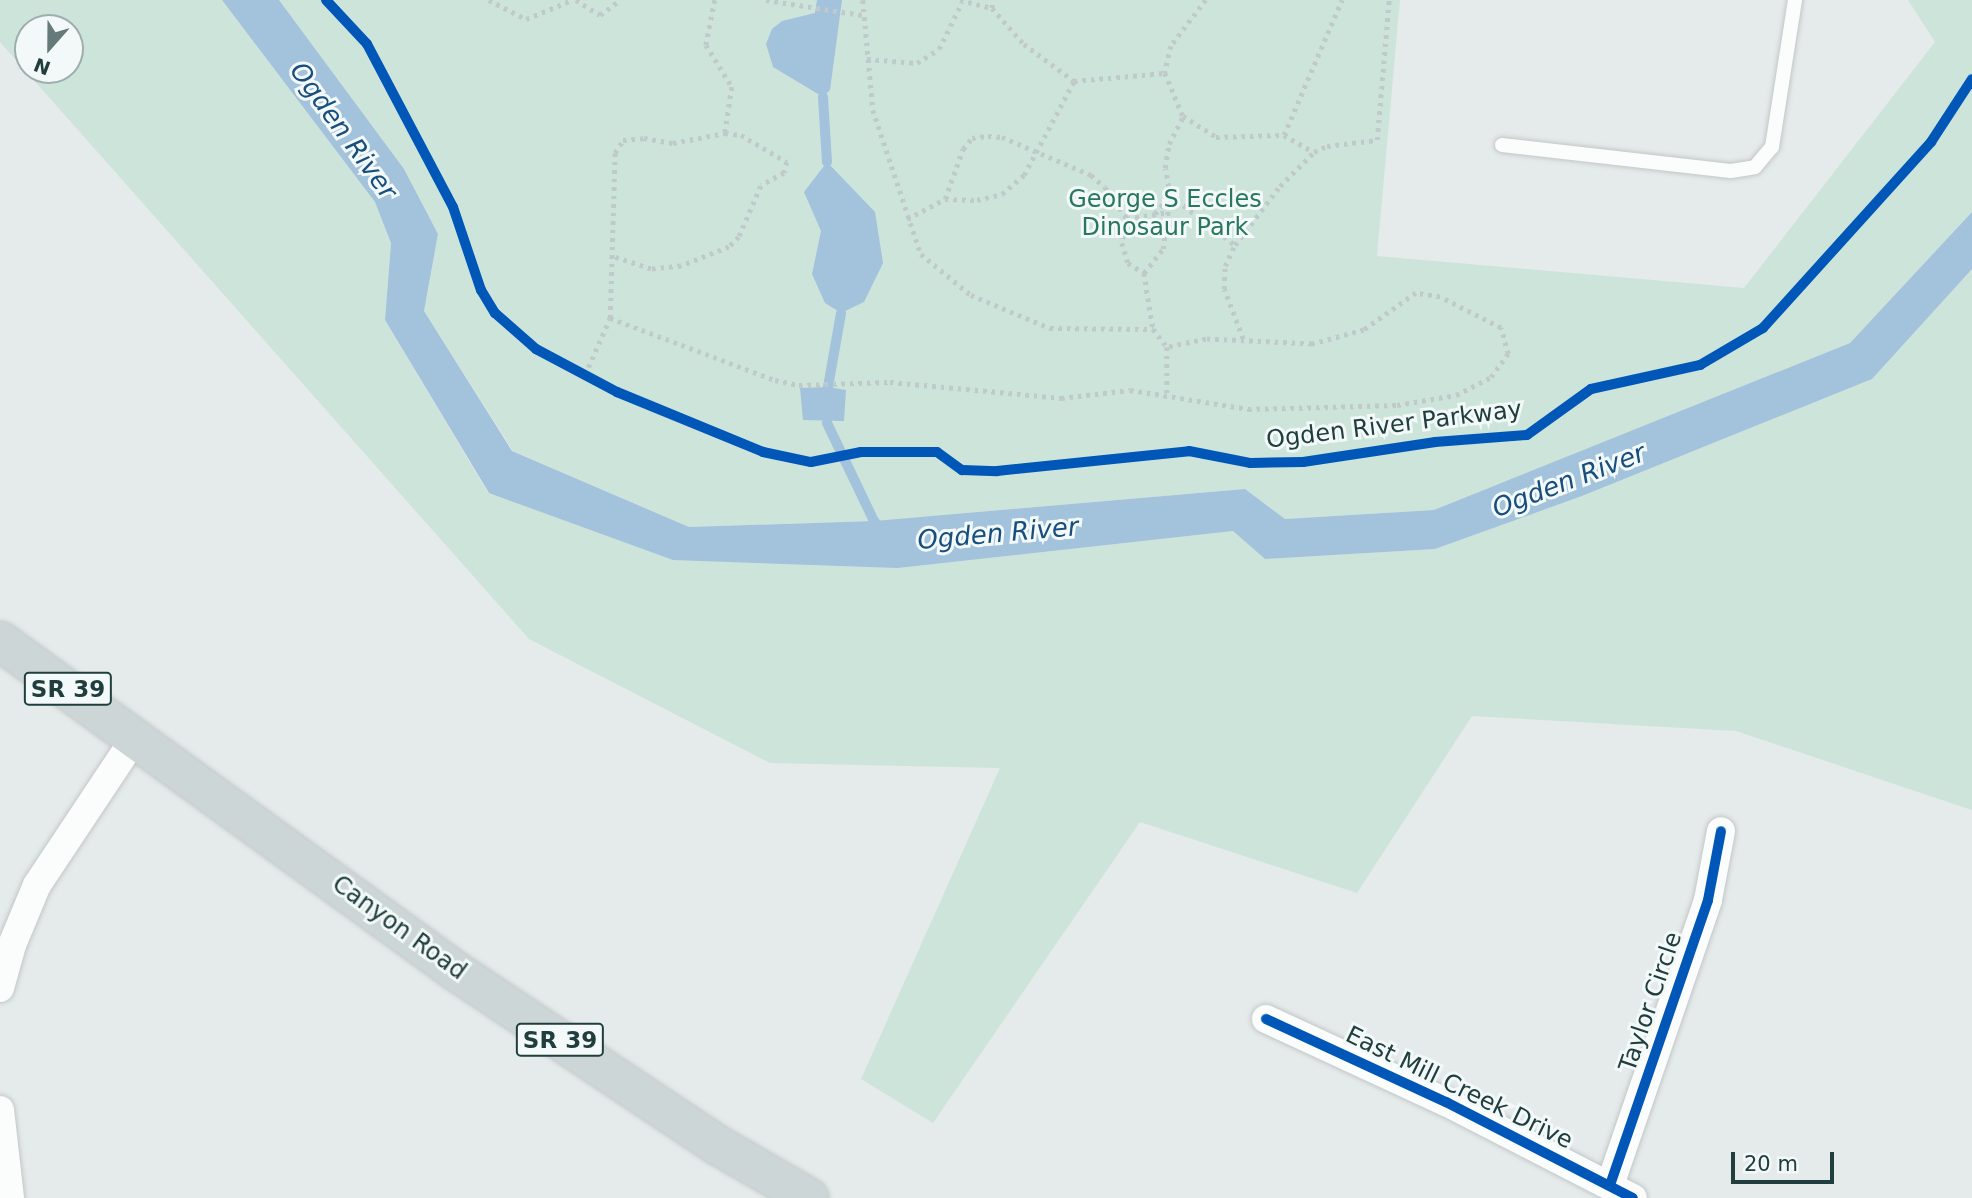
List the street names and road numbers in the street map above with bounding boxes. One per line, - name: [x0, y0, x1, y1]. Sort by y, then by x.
- street label: Ogden River Parkway: [1265, 395, 1523, 455]
- road number: SR 39: [22, 670, 114, 708]
- street label: Canyon Road: [326, 870, 472, 986]
- street label: Taylor Circle: [1614, 928, 1688, 1076]
- road number: SR 39: [514, 1021, 606, 1060]
- street label: East Mill Creek Drive: [1341, 1021, 1577, 1155]

